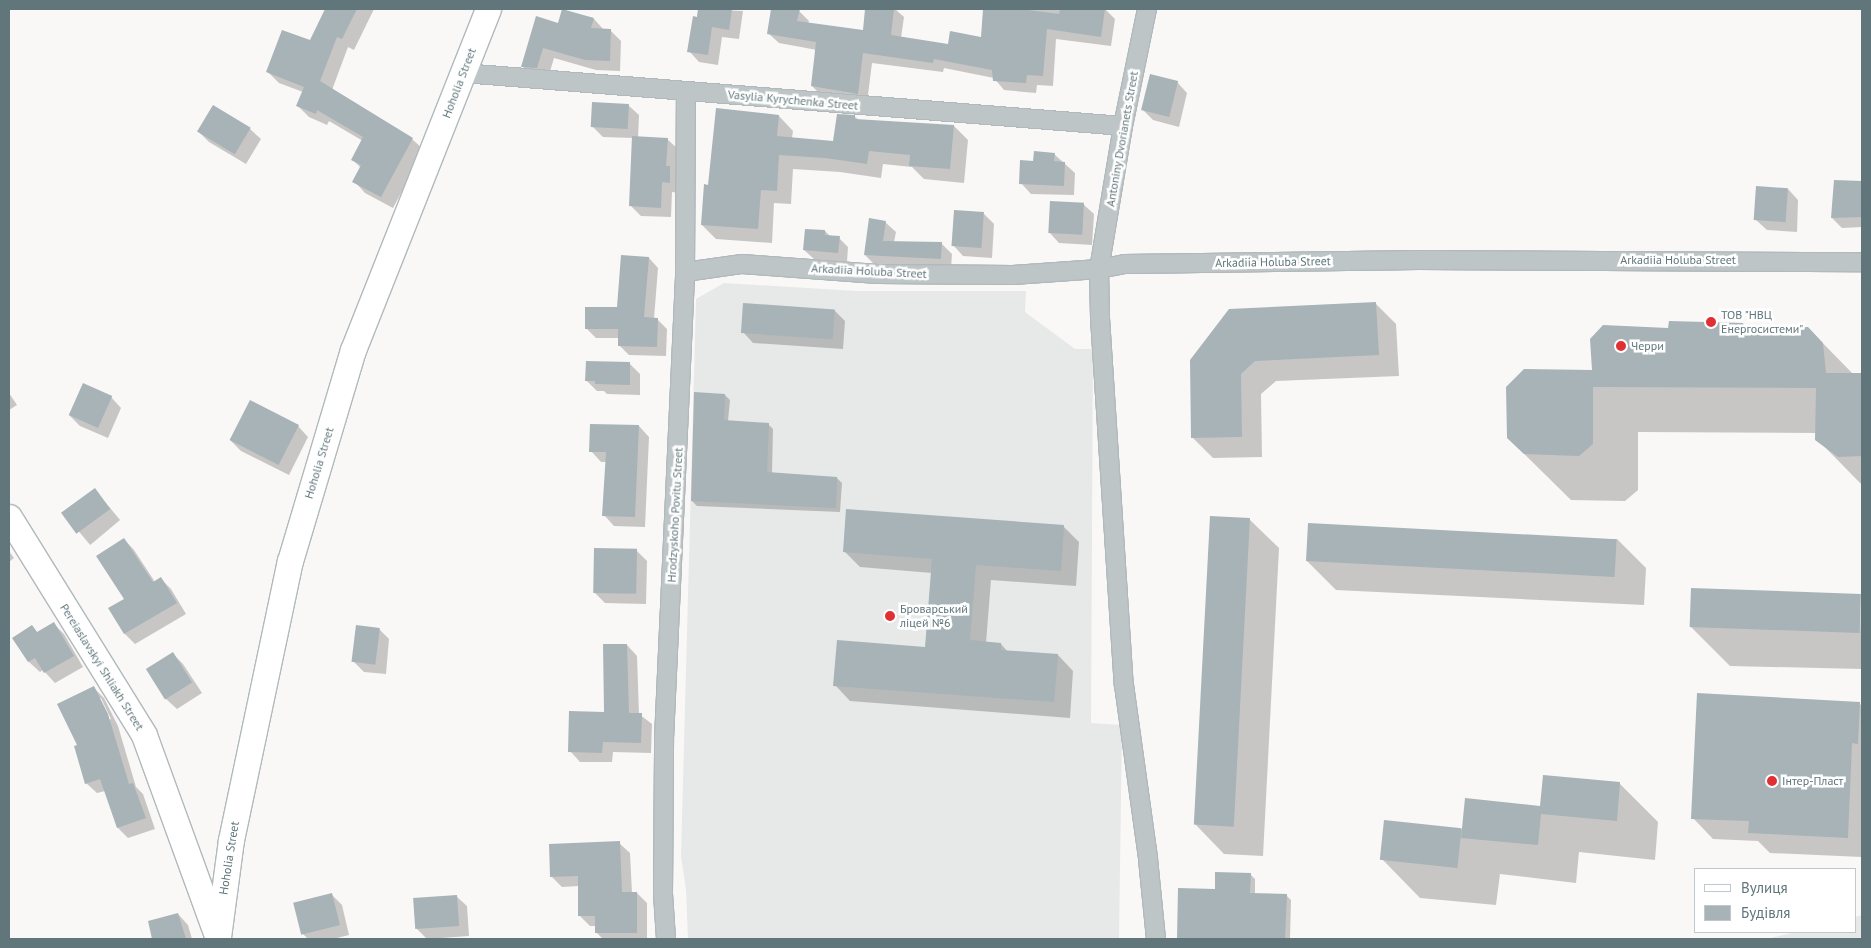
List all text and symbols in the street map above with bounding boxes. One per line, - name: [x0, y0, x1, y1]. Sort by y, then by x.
- street label: Hoholia Street: [439, 46, 479, 120]
- street label: Antoniny Dvorianets Street: [1103, 70, 1141, 208]
- street label: Vasylia Kyrychenka Street: [727, 87, 859, 113]
- street label: Arkadiia Holuba Street: [1620, 253, 1736, 267]
- street label: Arkadiia Holuba Street: [1215, 254, 1331, 270]
- street label: Arkadiia Holuba Street: [811, 261, 927, 281]
- place label: ТОВ "НВЦ Енергосистеми": [1721, 308, 1803, 336]
- marker: ТОВ "НВЦ Енергосистеми": [1705, 316, 1717, 328]
- place label: Черри: [1631, 339, 1664, 353]
- marker: Черри: [1615, 340, 1627, 352]
- street label: Hoholia Street: [301, 426, 337, 500]
- street label: Hrodzyskoho Povitu Street: [664, 447, 686, 583]
- street label: Pereiaslavskyi Shliakh Street: [57, 601, 147, 733]
- place label: Броварський ліцей №6: [900, 602, 968, 630]
- marker: Броварський ліцей №6: [884, 610, 896, 622]
- place label: Інтер-Пласт: [1782, 774, 1843, 788]
- marker: Інтер-Пласт: [1766, 775, 1778, 787]
- street label: Hoholia Street: [216, 820, 242, 896]
- legend: [1694, 868, 1856, 933]
- text: Вулиця: [1741, 878, 1788, 897]
- text: Будівля: [1741, 903, 1790, 922]

